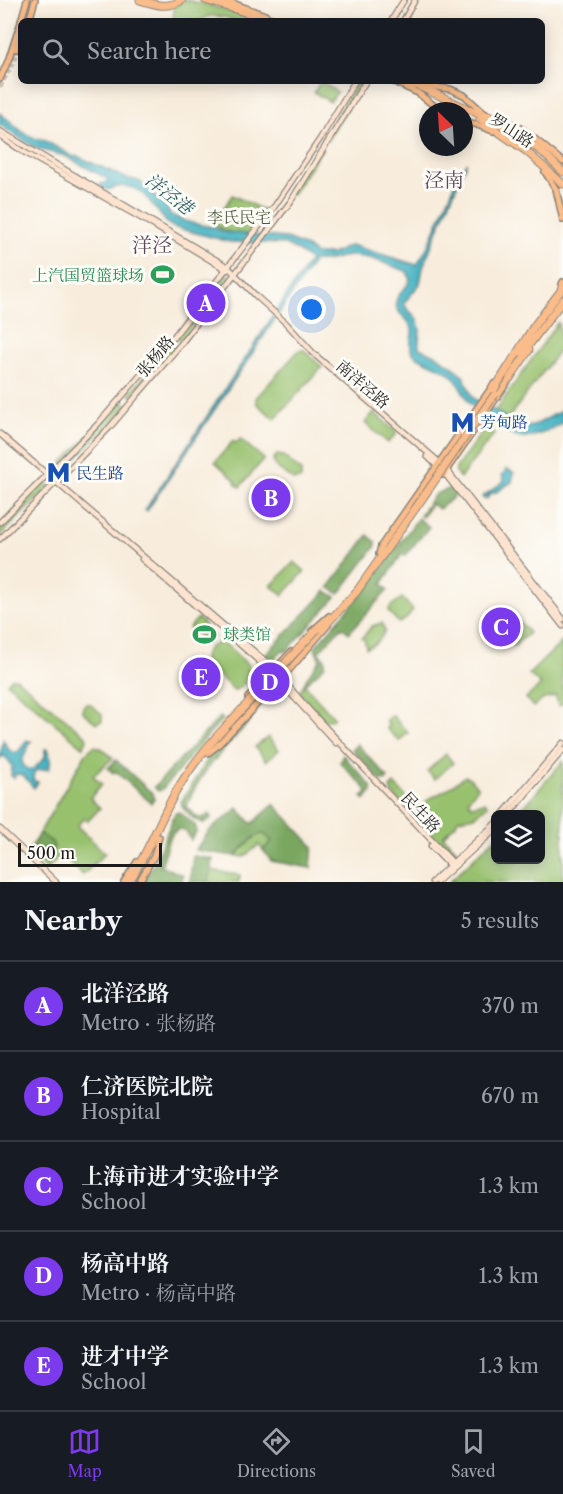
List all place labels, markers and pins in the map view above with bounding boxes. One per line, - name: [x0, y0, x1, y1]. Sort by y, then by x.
- sports icon: 上汽国贸篮球场: [149, 262, 175, 288]
- place label: 上汽国贸篮球场: [32, 265, 144, 285]
- pin: A: [186, 280, 226, 326]
- metro station icon: 芳甸路: [449, 409, 475, 435]
- place label: 芳甸路: [480, 412, 528, 432]
- metro station icon: 民生路: [45, 460, 71, 486]
- place label: 民生路: [76, 463, 124, 483]
- pin: B: [252, 476, 290, 520]
- pin: C: [482, 604, 520, 650]
- sports icon: 球类馆: [192, 621, 218, 647]
- place label: 球类馆: [223, 624, 271, 644]
- pin: E: [182, 654, 220, 700]
- pin: D: [250, 660, 290, 704]

